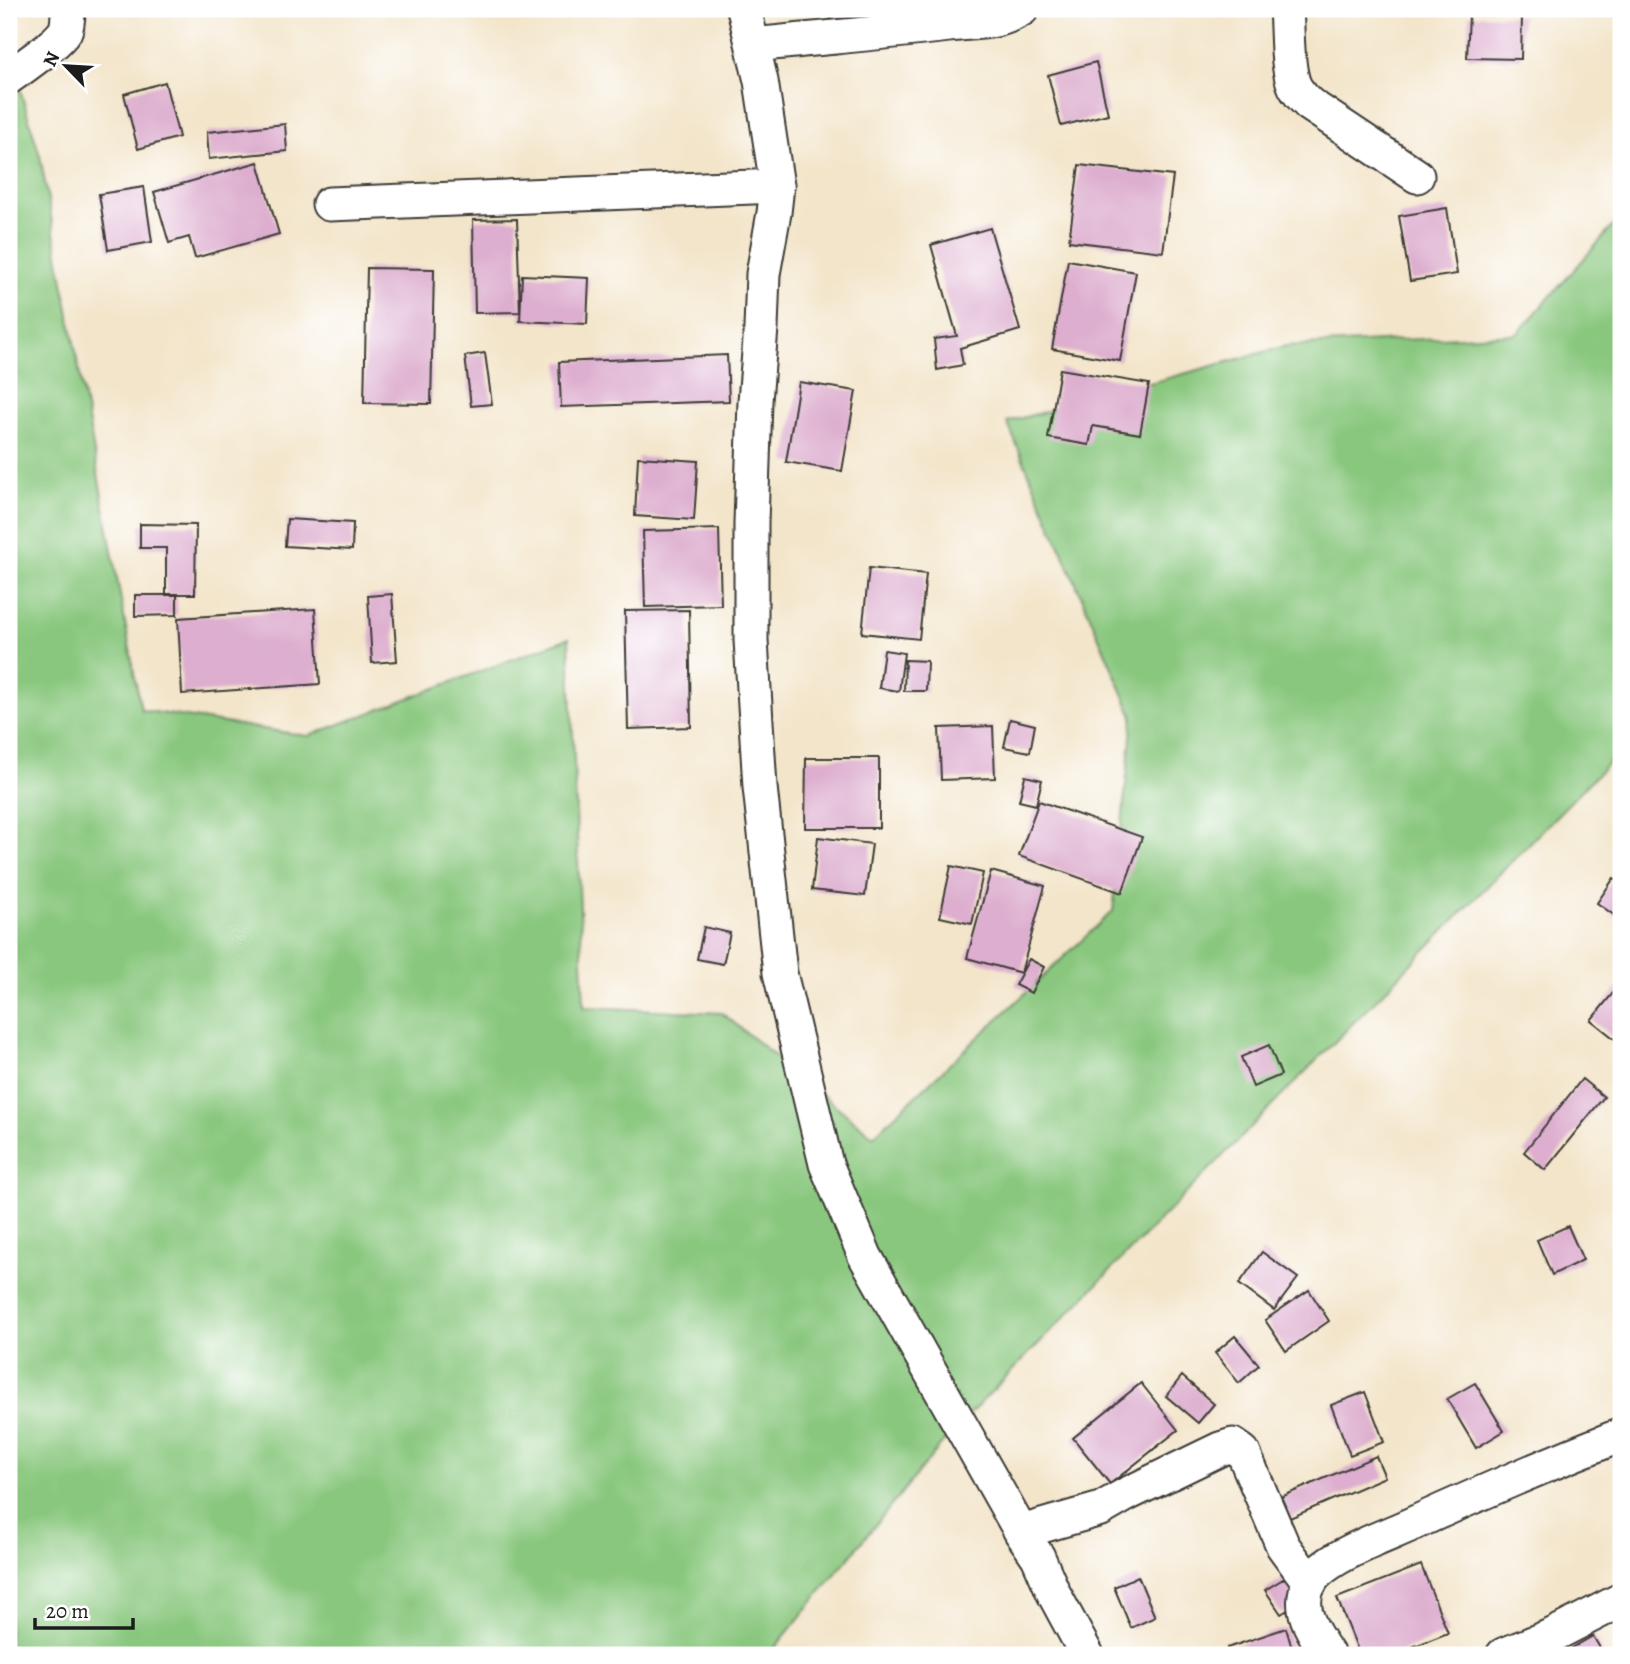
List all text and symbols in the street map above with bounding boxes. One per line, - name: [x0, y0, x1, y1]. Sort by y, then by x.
- north arrow: [32, 32, 102, 102]
- text: N: [37, 47, 66, 71]
- scale bar: [35, 1587, 133, 1631]
- text: 20 m: [46, 1597, 89, 1625]

